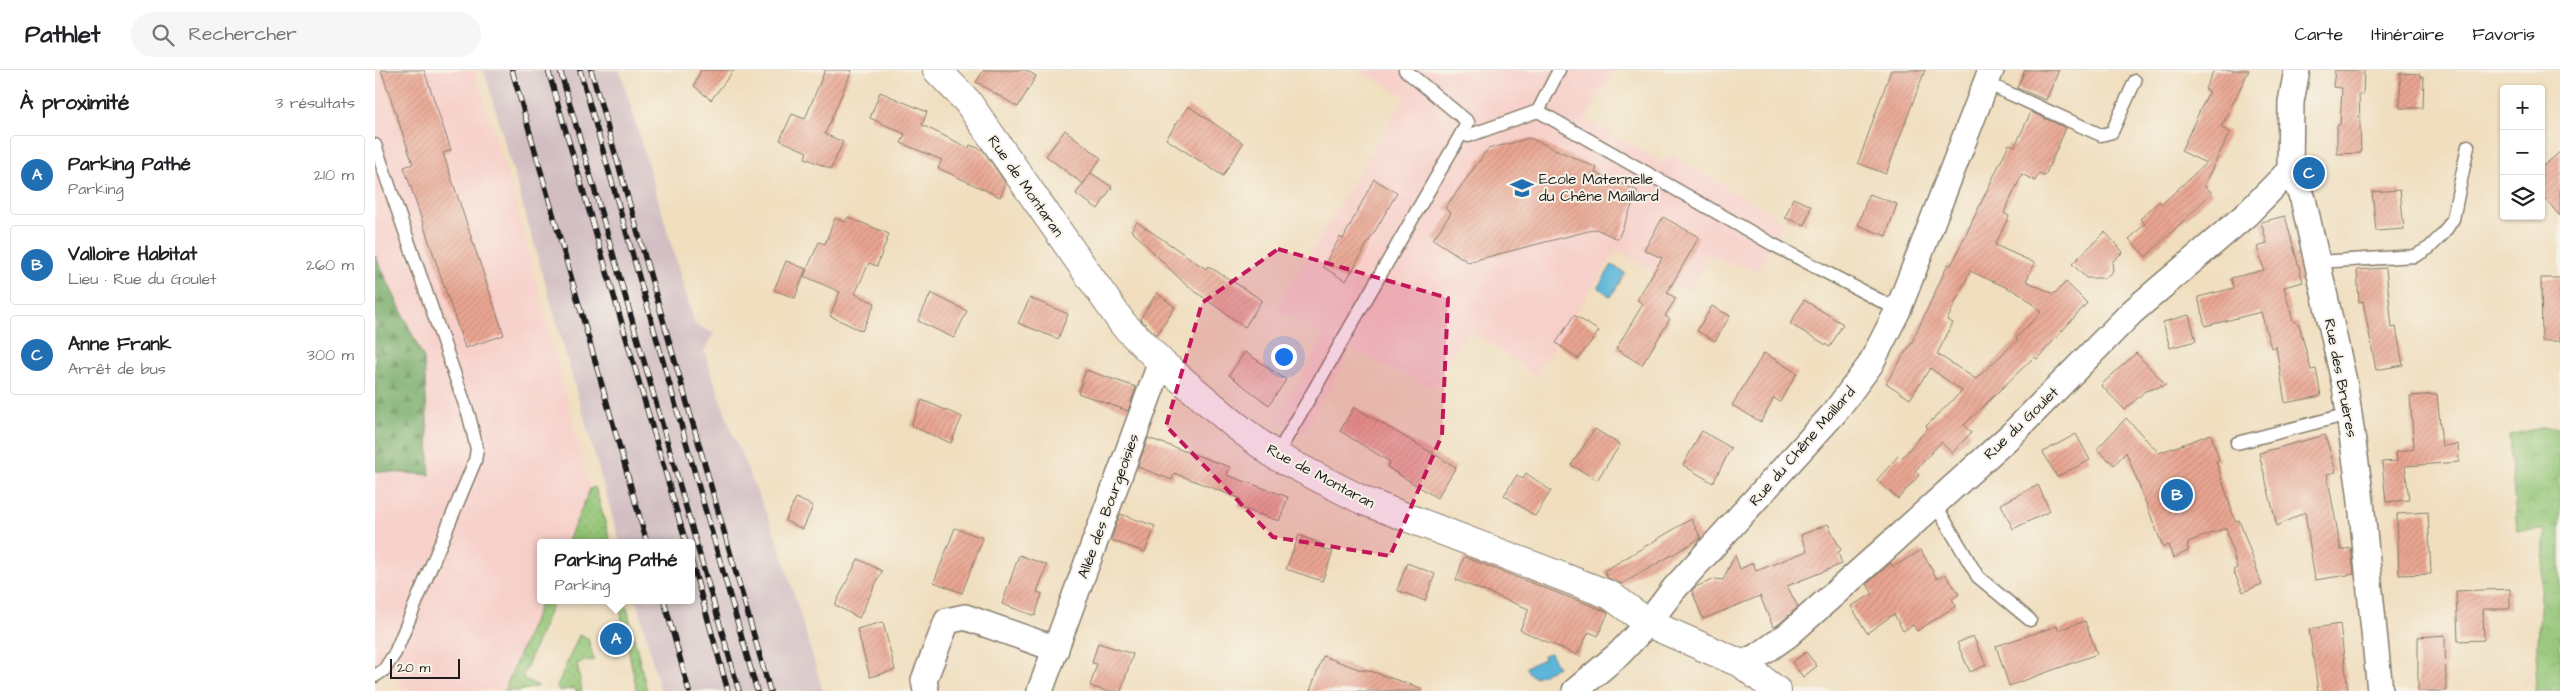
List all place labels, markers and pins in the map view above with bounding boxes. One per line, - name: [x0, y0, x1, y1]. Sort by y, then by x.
- pin: C: [2293, 154, 2325, 192]
- place label: Ecole Maternelle du Chêne Maillard: [1539, 169, 1659, 207]
- school or university icon: Ecole Maternelle du Chêne Maillard: [1509, 175, 1535, 201]
- pin: B: [2161, 476, 2193, 514]
- pin: A: [600, 620, 632, 658]

